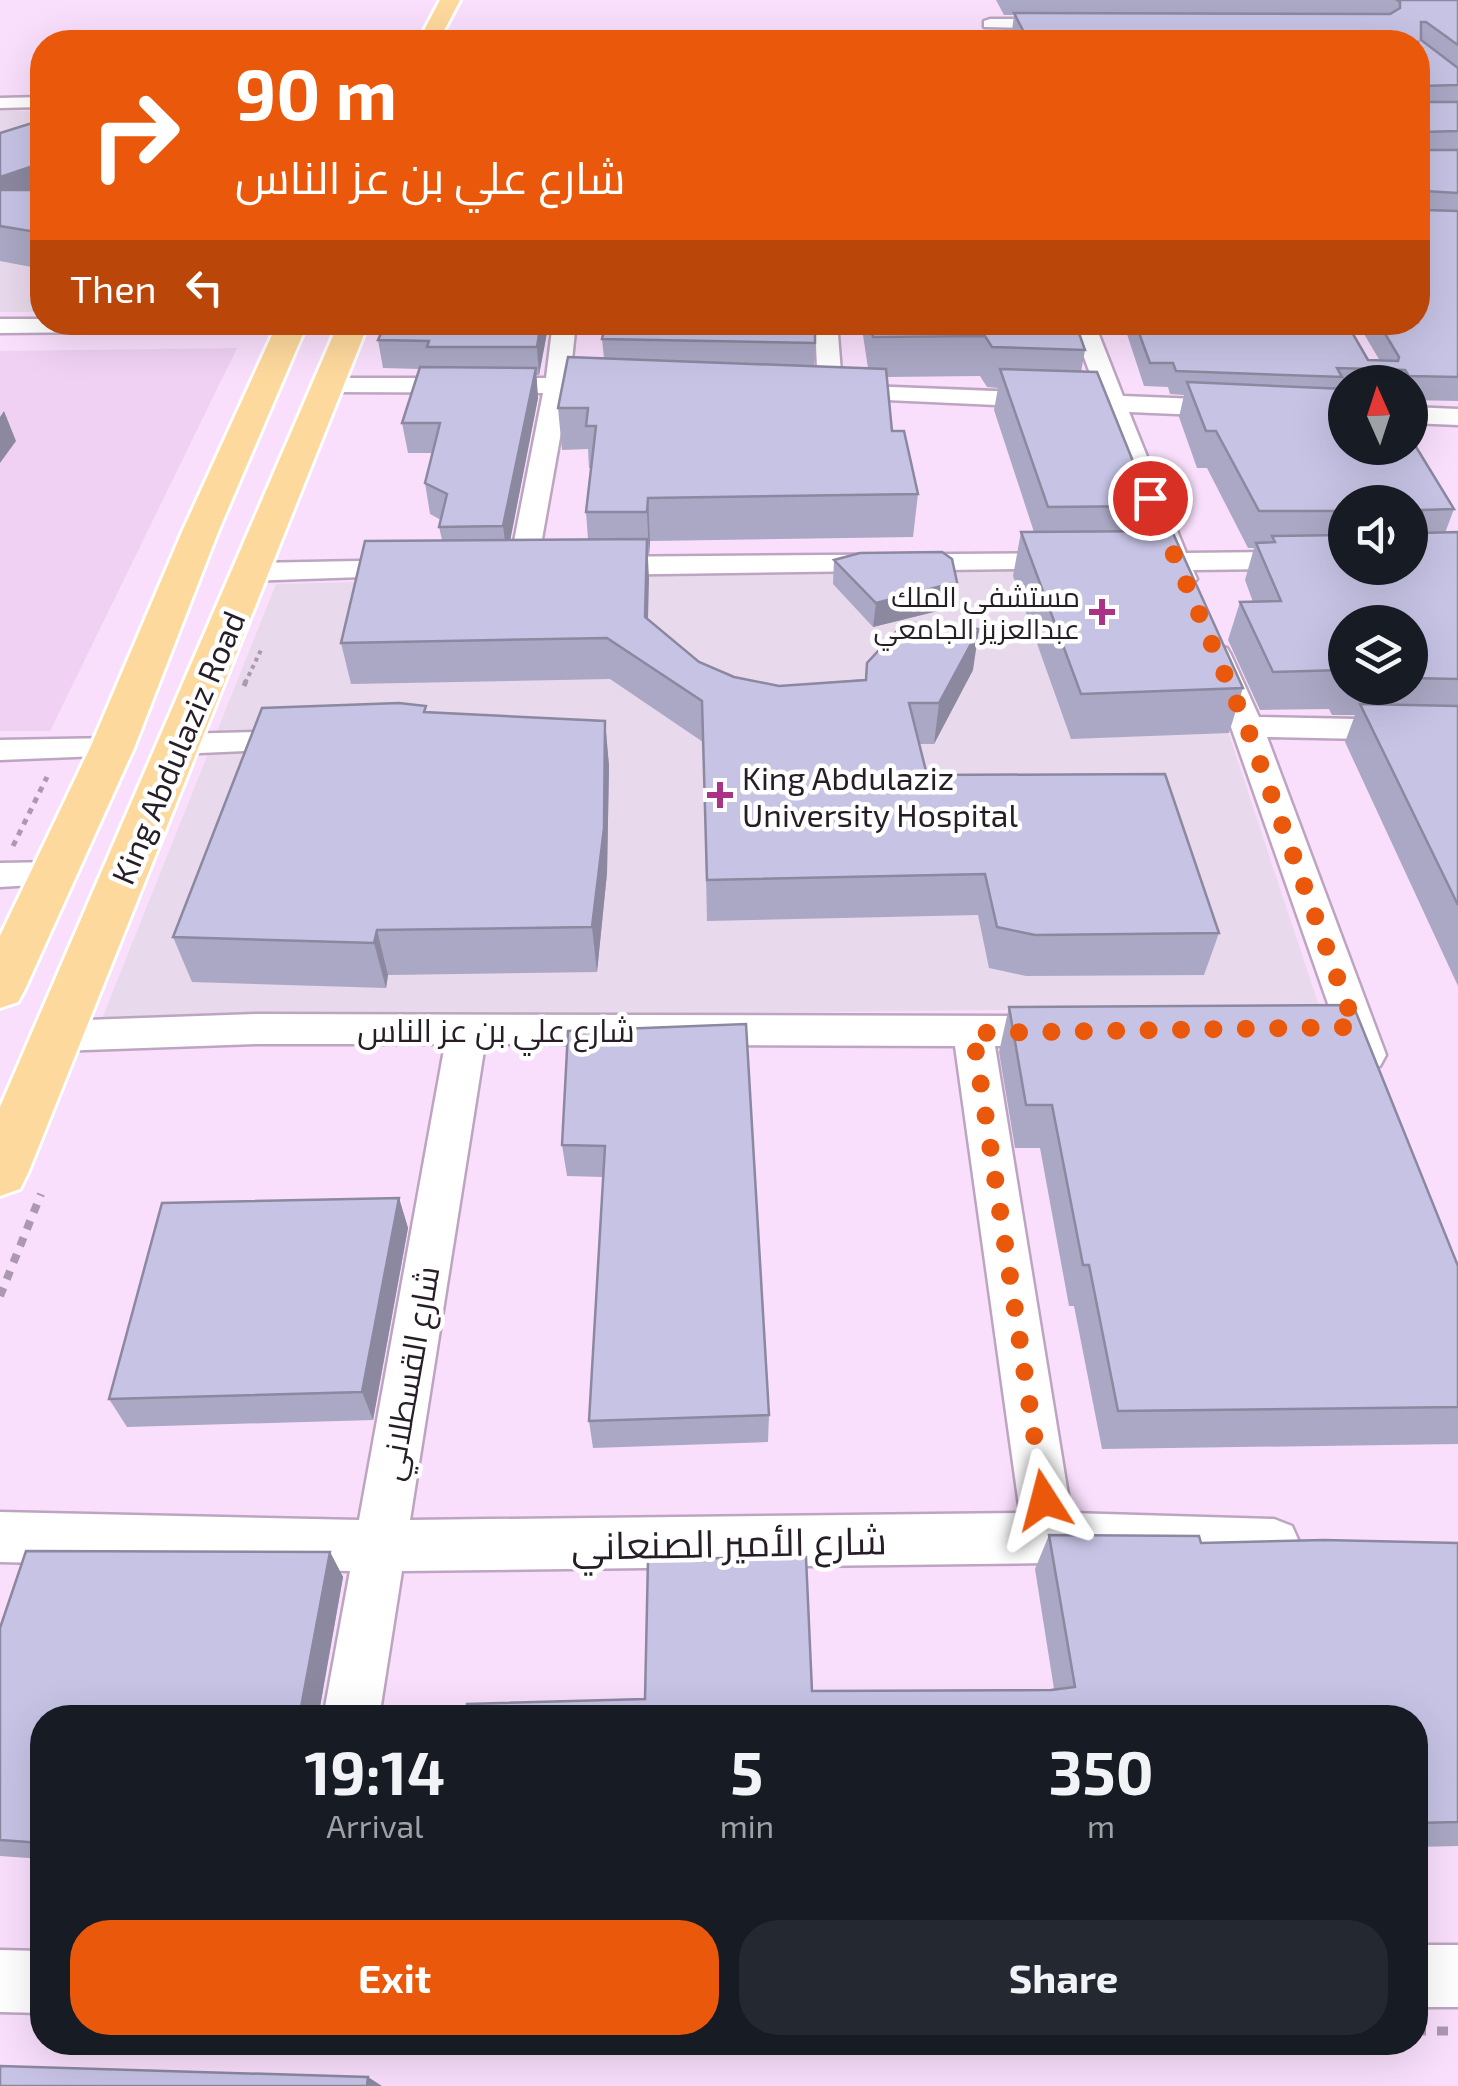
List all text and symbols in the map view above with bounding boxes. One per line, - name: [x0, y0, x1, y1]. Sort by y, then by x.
- text: 90 m: [235, 50, 397, 134]
- icon: right: [70, 70, 200, 200]
- text: شارع علي بن عز الناس: [235, 149, 625, 203]
- icon: left: [177, 260, 232, 315]
- text: Then: [70, 265, 157, 311]
- north arrow: [1328, 365, 1428, 465]
- map controls: [1328, 365, 1428, 705]
- pin: [1108, 456, 1193, 541]
- icon: arrive: [1123, 471, 1178, 526]
- button: sound: [1328, 485, 1428, 585]
- place label: مستشفى الملك عبدالعزيز الجامعي: [873, 579, 1080, 651]
- marker: مستشفى الملك عبدالعزيز الجامعي: [1089, 599, 1115, 625]
- street label: King Abdulaziz Road: [102, 605, 252, 889]
- button: layers: [1328, 605, 1428, 705]
- place label: King Abdulaziz University Hospital: [742, 758, 1018, 833]
- marker: King Abdulaziz University Hospital: [707, 782, 733, 808]
- street label: شارع علي بن عز الناس: [357, 1010, 635, 1056]
- street label: شارع القسطلاني: [370, 1263, 453, 1484]
- position arrow: [992, 1448, 1096, 1552]
- street label: شارع الأمير الصنعاني: [571, 1516, 887, 1577]
- text: 19:14: [304, 1735, 445, 1807]
- text: 5: [730, 1735, 763, 1807]
- text: 350: [1049, 1735, 1154, 1807]
- text: Arrival: [326, 1806, 424, 1844]
- text: min: [720, 1806, 774, 1844]
- text: m: [1087, 1806, 1115, 1844]
- button: Exit: [70, 1920, 719, 2035]
- button: Share: [739, 1920, 1388, 2035]

